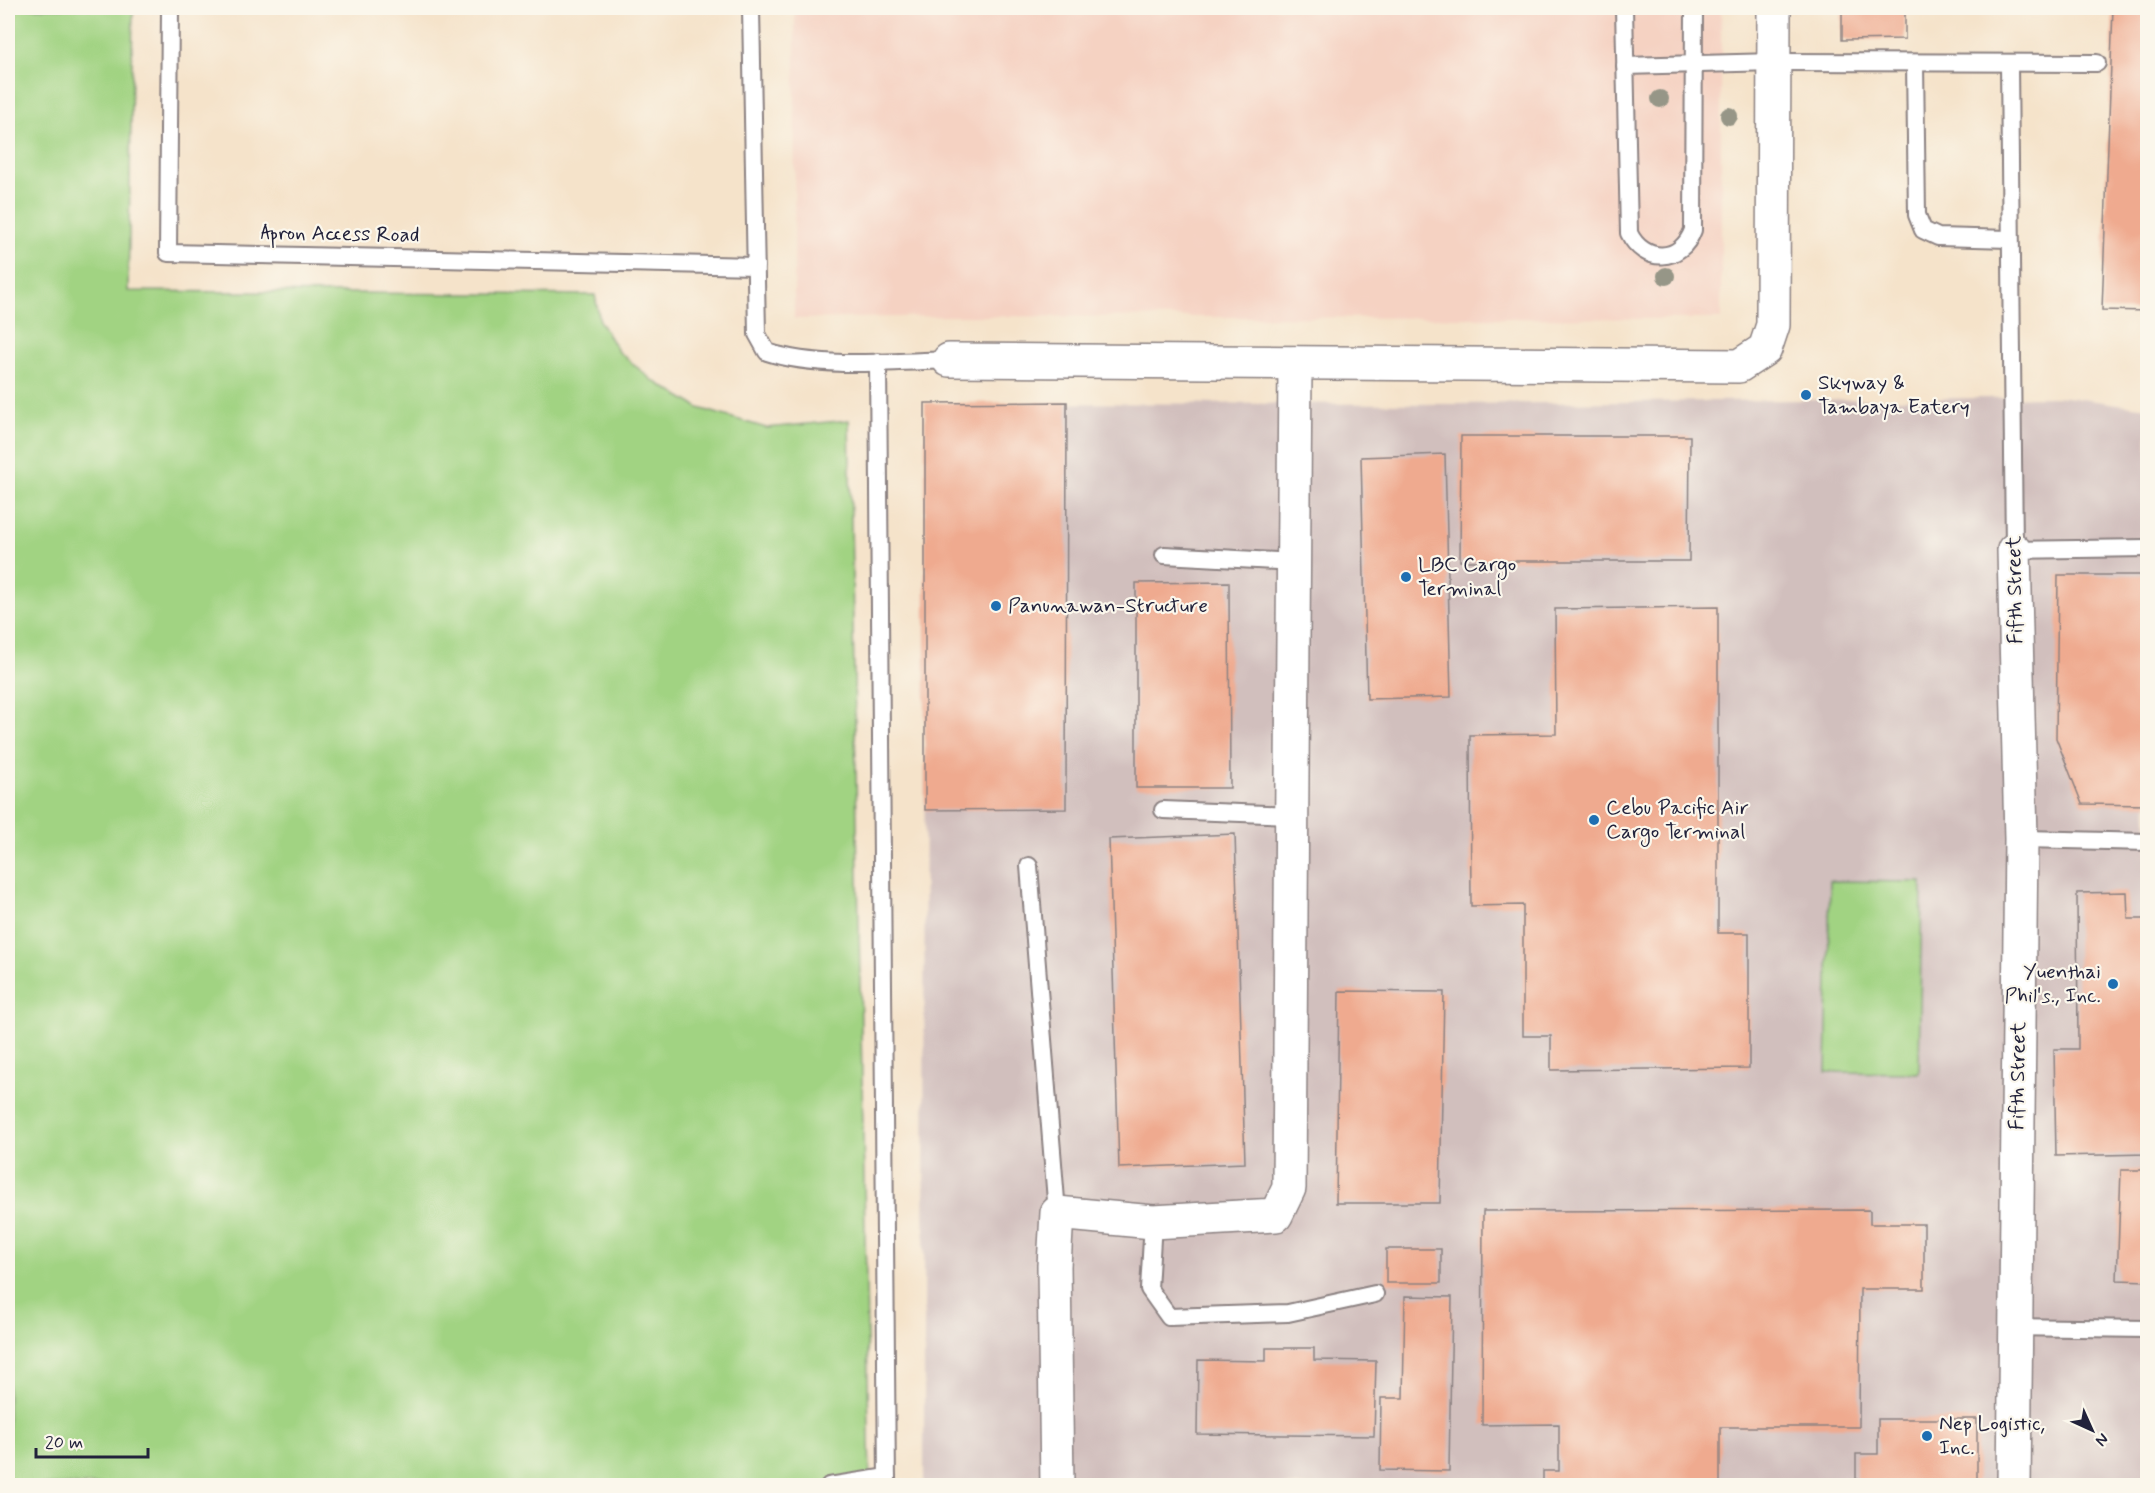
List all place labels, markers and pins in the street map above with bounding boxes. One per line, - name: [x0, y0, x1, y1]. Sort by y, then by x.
- place label: Skyway & Tambaya Eatery: [1818, 369, 1970, 421]
- marker: Skyway & Tambaya Eatery: [1799, 388, 1813, 402]
- place label: LBC Cargo Terminal: [1418, 551, 1516, 603]
- marker: LBC Cargo Terminal: [1399, 570, 1413, 584]
- place label: Panunawan-Structure: [1008, 592, 1208, 620]
- marker: Panunawan-Structure: [989, 599, 1003, 613]
- place label: Cebu Pacific Air Cargo Terminal: [1606, 794, 1749, 847]
- marker: Cebu Pacific Air Cargo Terminal: [1587, 813, 1601, 827]
- place label: Yuenthai Phil's., Inc.: [2004, 958, 2101, 1010]
- marker: Yuenthai Phil's., Inc.: [2106, 977, 2120, 991]
- place label: Nep Logistic, Inc.: [1939, 1410, 2045, 1462]
- marker: Nep Logistic, Inc.: [1920, 1429, 1934, 1443]

